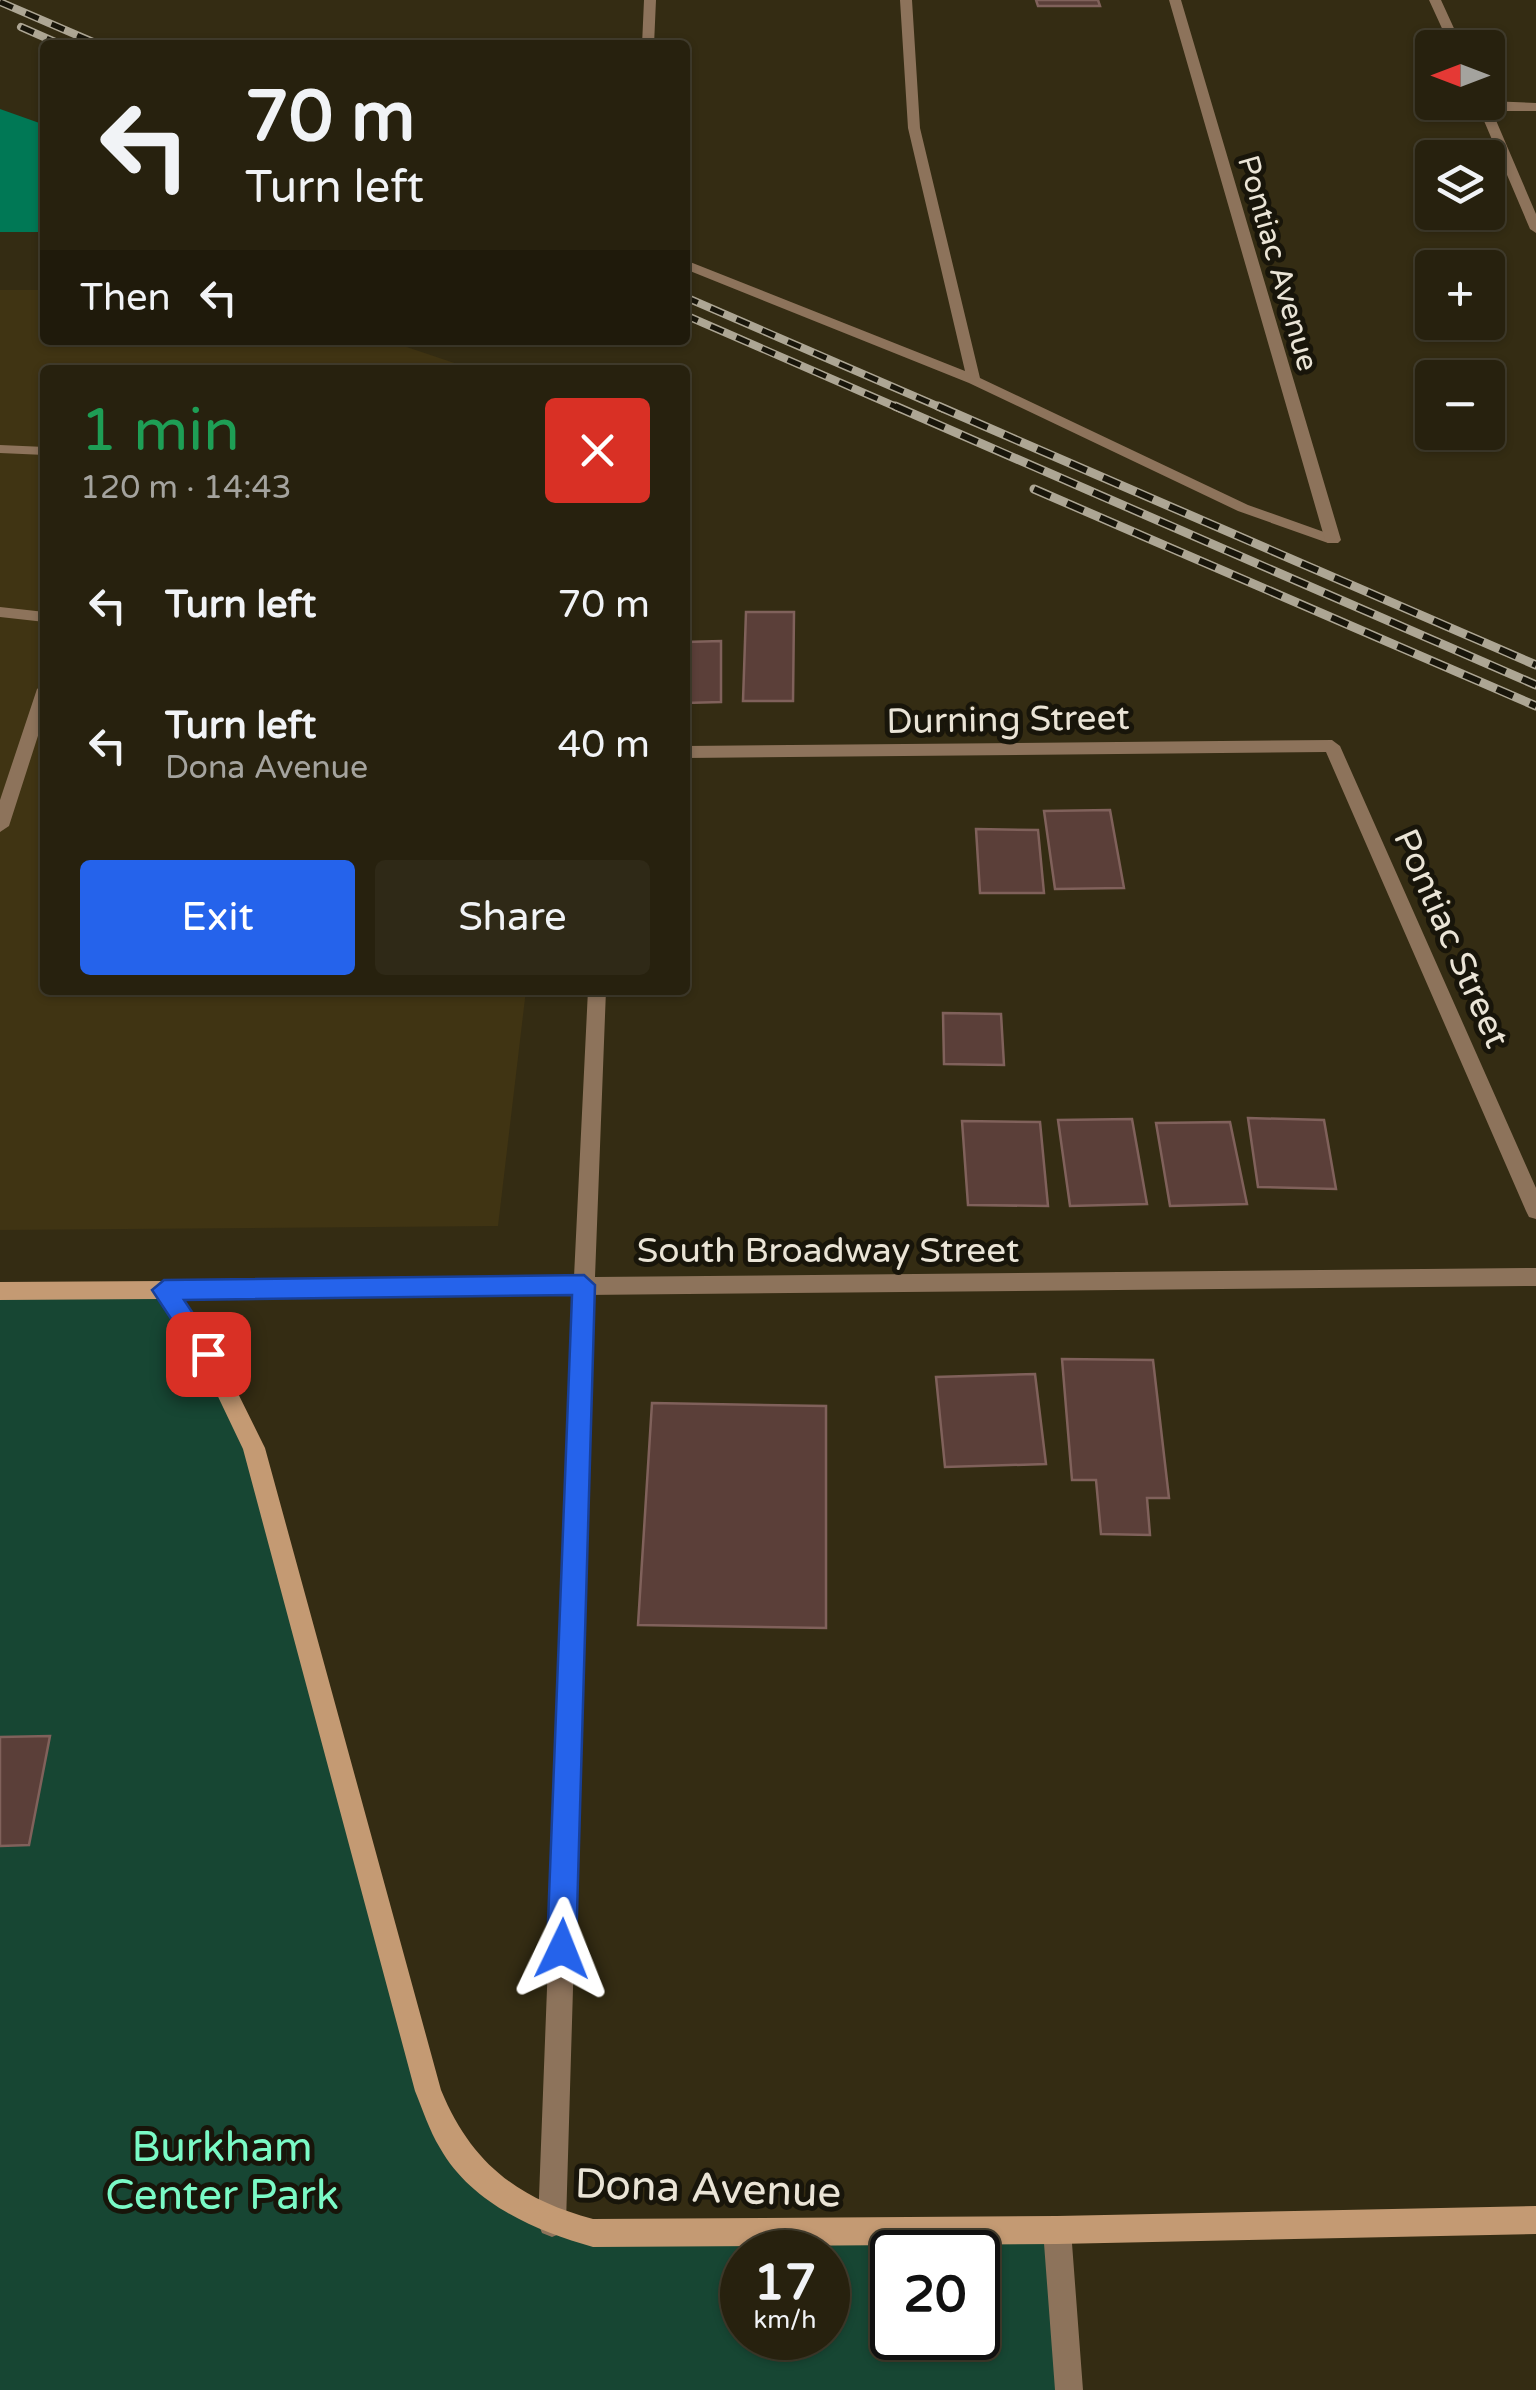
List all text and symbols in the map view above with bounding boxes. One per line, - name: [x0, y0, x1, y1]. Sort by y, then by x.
- north arrow: [1415, 30, 1505, 120]
- map controls: [1415, 30, 1505, 450]
- text: 70 m: [245, 76, 415, 160]
- icon: left: [80, 80, 210, 210]
- button: layers: [1415, 140, 1505, 230]
- street label: Pontiac Avenue: [1229, 151, 1326, 375]
- text: Turn left: [245, 161, 424, 215]
- button: +: [1415, 250, 1505, 340]
- icon: left: [191, 270, 246, 325]
- text: Then: [80, 275, 171, 321]
- button: −: [1415, 360, 1505, 450]
- text: 1 min: [80, 395, 240, 467]
- button: close: [545, 398, 650, 503]
- text: 120 m · 14:43: [80, 469, 292, 507]
- icon: left: [80, 578, 135, 633]
- text: Turn left: [165, 582, 316, 628]
- text: 70 m: [558, 582, 650, 628]
- street label: Durning Street: [886, 697, 1130, 743]
- text: Turn left: [165, 703, 316, 749]
- icon: left: [80, 718, 135, 773]
- text: 40 m: [558, 722, 650, 768]
- text: Dona Avenue: [165, 749, 368, 787]
- street label: Pontiac Street: [1384, 823, 1518, 1054]
- button: Exit: [80, 860, 355, 975]
- button: Share: [375, 860, 650, 975]
- street label: South Broadway Street: [637, 1230, 1019, 1272]
- pin: [166, 1312, 251, 1397]
- icon: arrive: [181, 1327, 236, 1382]
- position arrow: [510, 1897, 614, 2001]
- park label: Burkham Center Park: [105, 2122, 339, 2221]
- street label: Dona Avenue: [574, 2158, 842, 2219]
- speed limit sign: 20: [870, 2230, 1000, 2360]
- text: 17: [754, 2253, 816, 2313]
- text: km/h: [754, 2305, 816, 2335]

